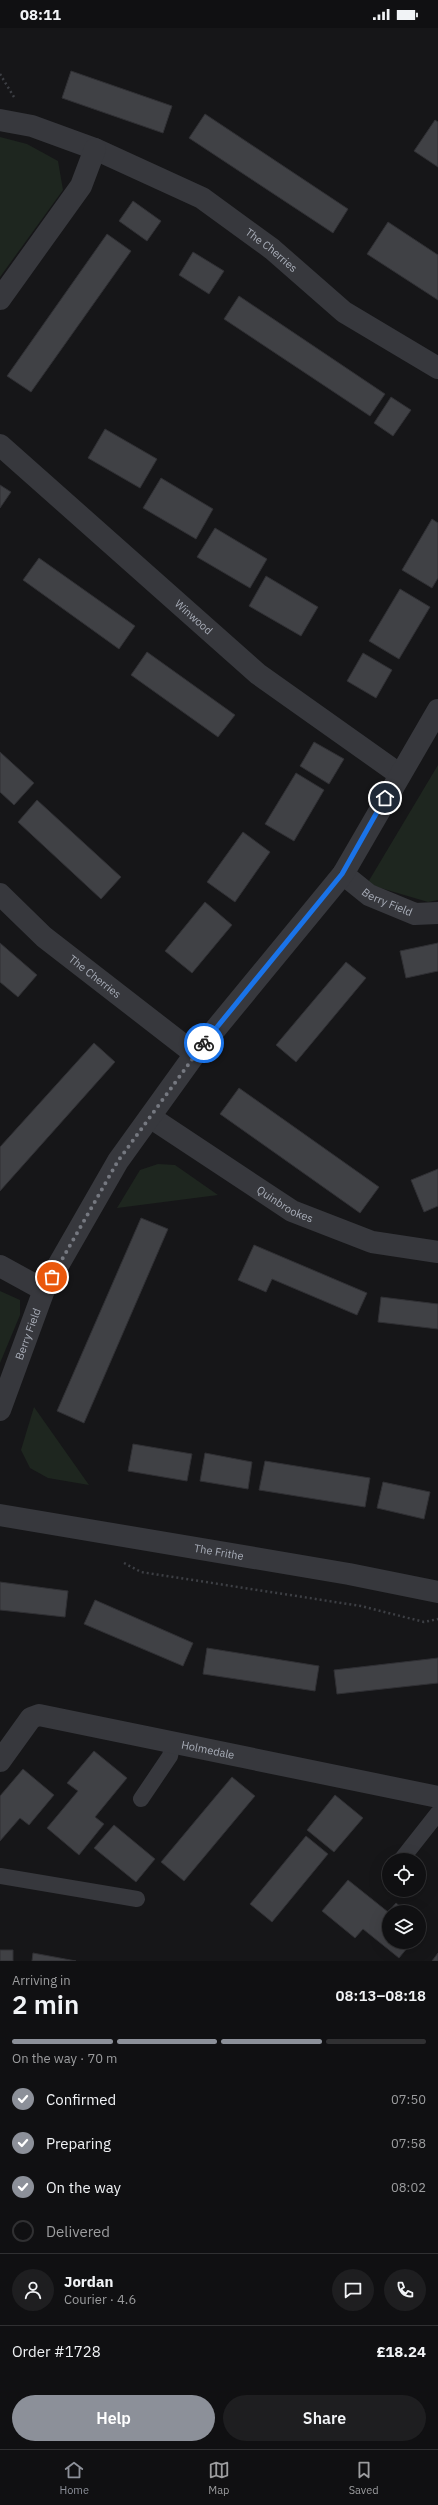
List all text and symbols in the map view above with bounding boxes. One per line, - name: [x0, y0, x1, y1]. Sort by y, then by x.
- text: 08:11: [20, 5, 61, 24]
- street label: The Cherries: [243, 225, 300, 275]
- street label: Winwood: [172, 596, 216, 637]
- pin: [368, 781, 402, 815]
- icon: home: [374, 787, 396, 809]
- street label: Berry Field: [359, 885, 415, 919]
- street label: The Cherries: [66, 952, 124, 1001]
- courier: [184, 1023, 224, 1063]
- icon: bike: [193, 1032, 215, 1054]
- street label: Quinbrookes: [254, 1183, 315, 1226]
- pin: [35, 1260, 69, 1294]
- icon: bag: [41, 1266, 63, 1288]
- street label: Berry Field: [12, 1306, 44, 1362]
- street label: The Frithe: [193, 1541, 245, 1563]
- street label: Holmedale: [180, 1737, 236, 1762]
- map controls: [382, 1853, 426, 1949]
- button: locate: [382, 1853, 426, 1897]
- button: layers: [382, 1905, 426, 1949]
- text: Arriving in: [12, 1972, 71, 1989]
- text: 08:13–08:18: [336, 1986, 426, 2005]
- text: 2 min: [12, 1987, 79, 2021]
- text: On the way · 70 m: [12, 2050, 117, 2067]
- icon: check: [12, 2088, 34, 2110]
- text: Confirmed: [46, 2090, 116, 2109]
- text: 07:50: [391, 2091, 426, 2108]
- icon: check: [12, 2132, 34, 2154]
- text: Preparing: [46, 2134, 111, 2153]
- text: 07:58: [391, 2135, 426, 2152]
- icon: check: [12, 2176, 34, 2198]
- text: On the way: [46, 2178, 121, 2197]
- text: 08:02: [391, 2179, 426, 2196]
- text: Delivered: [46, 2222, 110, 2241]
- button: person: [12, 2269, 54, 2311]
- button: chat: [332, 2269, 374, 2311]
- button: phone: [384, 2269, 426, 2311]
- text: Jordan: [64, 2272, 113, 2291]
- text: Courier · 4.6: [64, 2291, 136, 2308]
- text: Order #1728: [12, 2342, 101, 2361]
- text: £18.24: [377, 2342, 426, 2361]
- button: Help: [12, 2395, 215, 2441]
- button: Share: [223, 2395, 426, 2441]
- tab: Home: [59, 2459, 89, 2497]
- tab: Map: [208, 2459, 230, 2497]
- tab: Saved: [349, 2459, 379, 2497]

